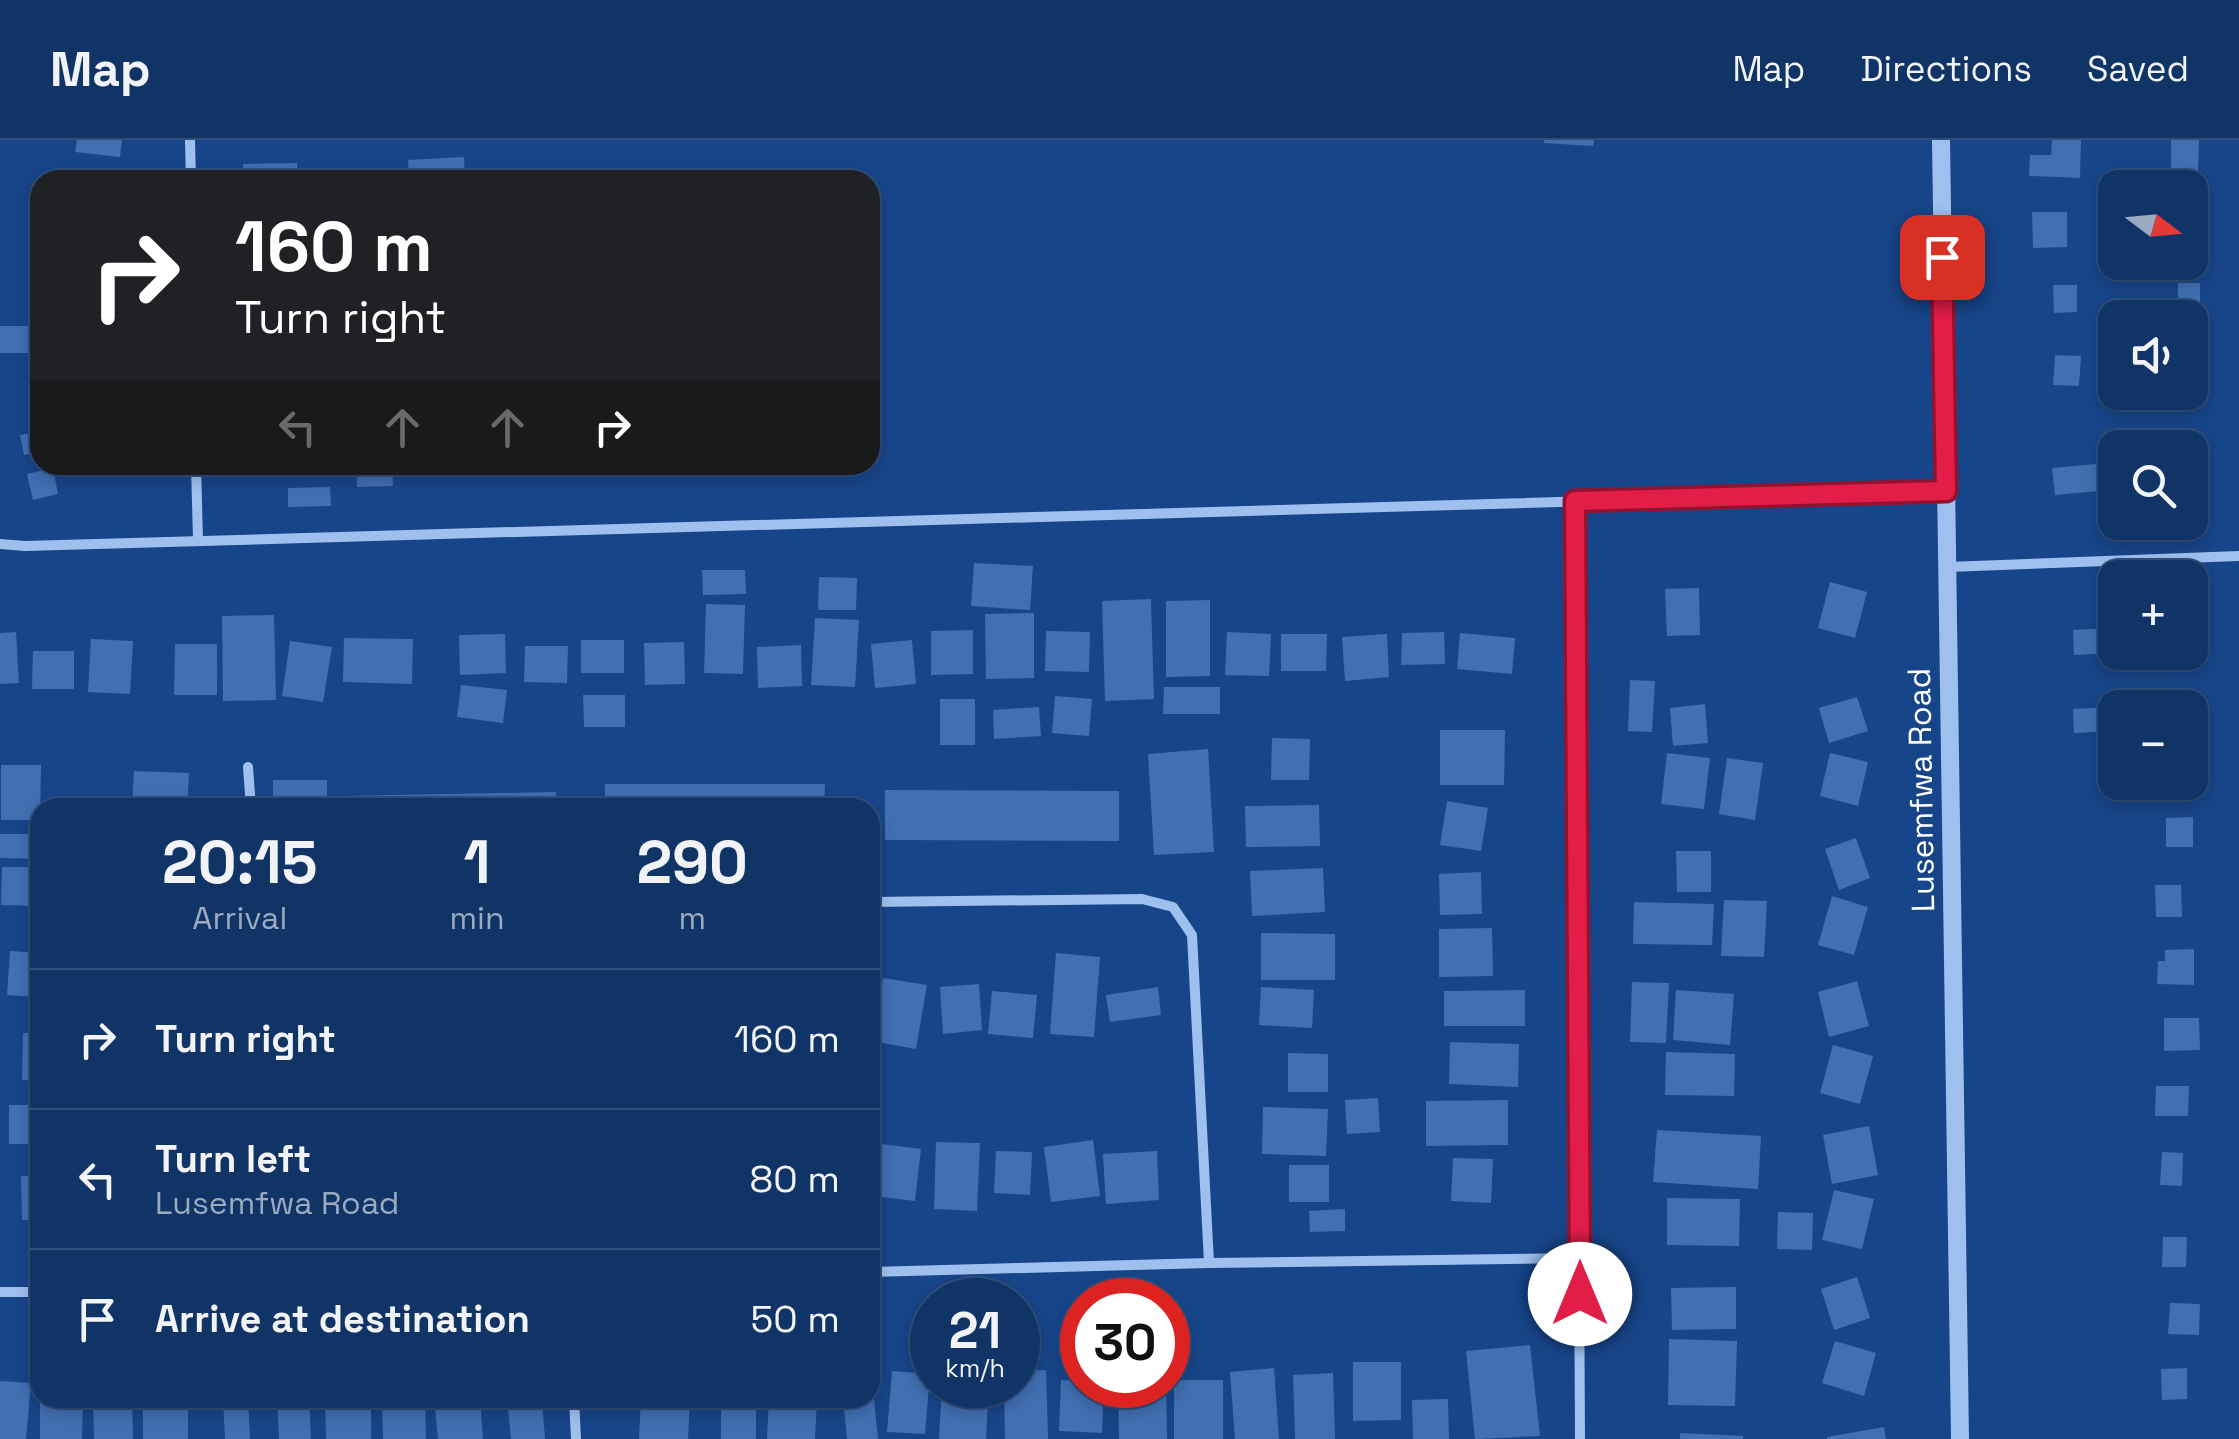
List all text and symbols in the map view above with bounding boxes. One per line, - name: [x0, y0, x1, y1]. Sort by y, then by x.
- text: Map: [50, 39, 151, 100]
- text: Map: [1732, 47, 1805, 91]
- text: Directions: [1860, 47, 2032, 91]
- text: Saved: [2087, 47, 2189, 91]
- north arrow: [2098, 170, 2208, 280]
- map controls: [2098, 170, 2208, 800]
- text: 160 m: [235, 202, 433, 291]
- icon: right: [70, 210, 200, 340]
- pin: [1900, 215, 1985, 300]
- icon: arrive: [1915, 230, 1970, 285]
- text: Turn right: [235, 289, 446, 346]
- button: sound: [2098, 300, 2208, 410]
- icon: left: [270, 400, 325, 455]
- icon: ahead: [375, 400, 430, 455]
- icon: ahead: [480, 400, 535, 455]
- icon: right: [585, 400, 640, 455]
- button: search: [2098, 430, 2208, 540]
- button: +: [2098, 560, 2208, 670]
- street label: Lusemfwa Road: [1899, 667, 1943, 913]
- button: −: [2098, 690, 2208, 800]
- text: 20:15: [162, 824, 318, 901]
- text: 1: [463, 824, 491, 901]
- text: 290: [637, 824, 748, 901]
- text: Arrival: [192, 898, 287, 938]
- text: min: [450, 898, 505, 938]
- text: m: [678, 898, 706, 938]
- icon: right: [70, 1012, 125, 1067]
- text: Turn right: [155, 1015, 336, 1063]
- text: 160 m: [734, 1015, 840, 1063]
- text: Turn left: [155, 1135, 311, 1183]
- icon: left: [70, 1152, 125, 1207]
- text: 80 m: [750, 1155, 840, 1203]
- text: Lusemfwa Road: [155, 1183, 399, 1223]
- position arrow: [1528, 1242, 1632, 1346]
- speed limit sign: 30: [1060, 1278, 1190, 1408]
- icon: arrive: [70, 1292, 125, 1347]
- text: Arrive at destination: [155, 1295, 530, 1343]
- text: 50 m: [750, 1295, 840, 1343]
- text: 21: [949, 1299, 1001, 1363]
- text: km/h: [945, 1352, 1005, 1384]

